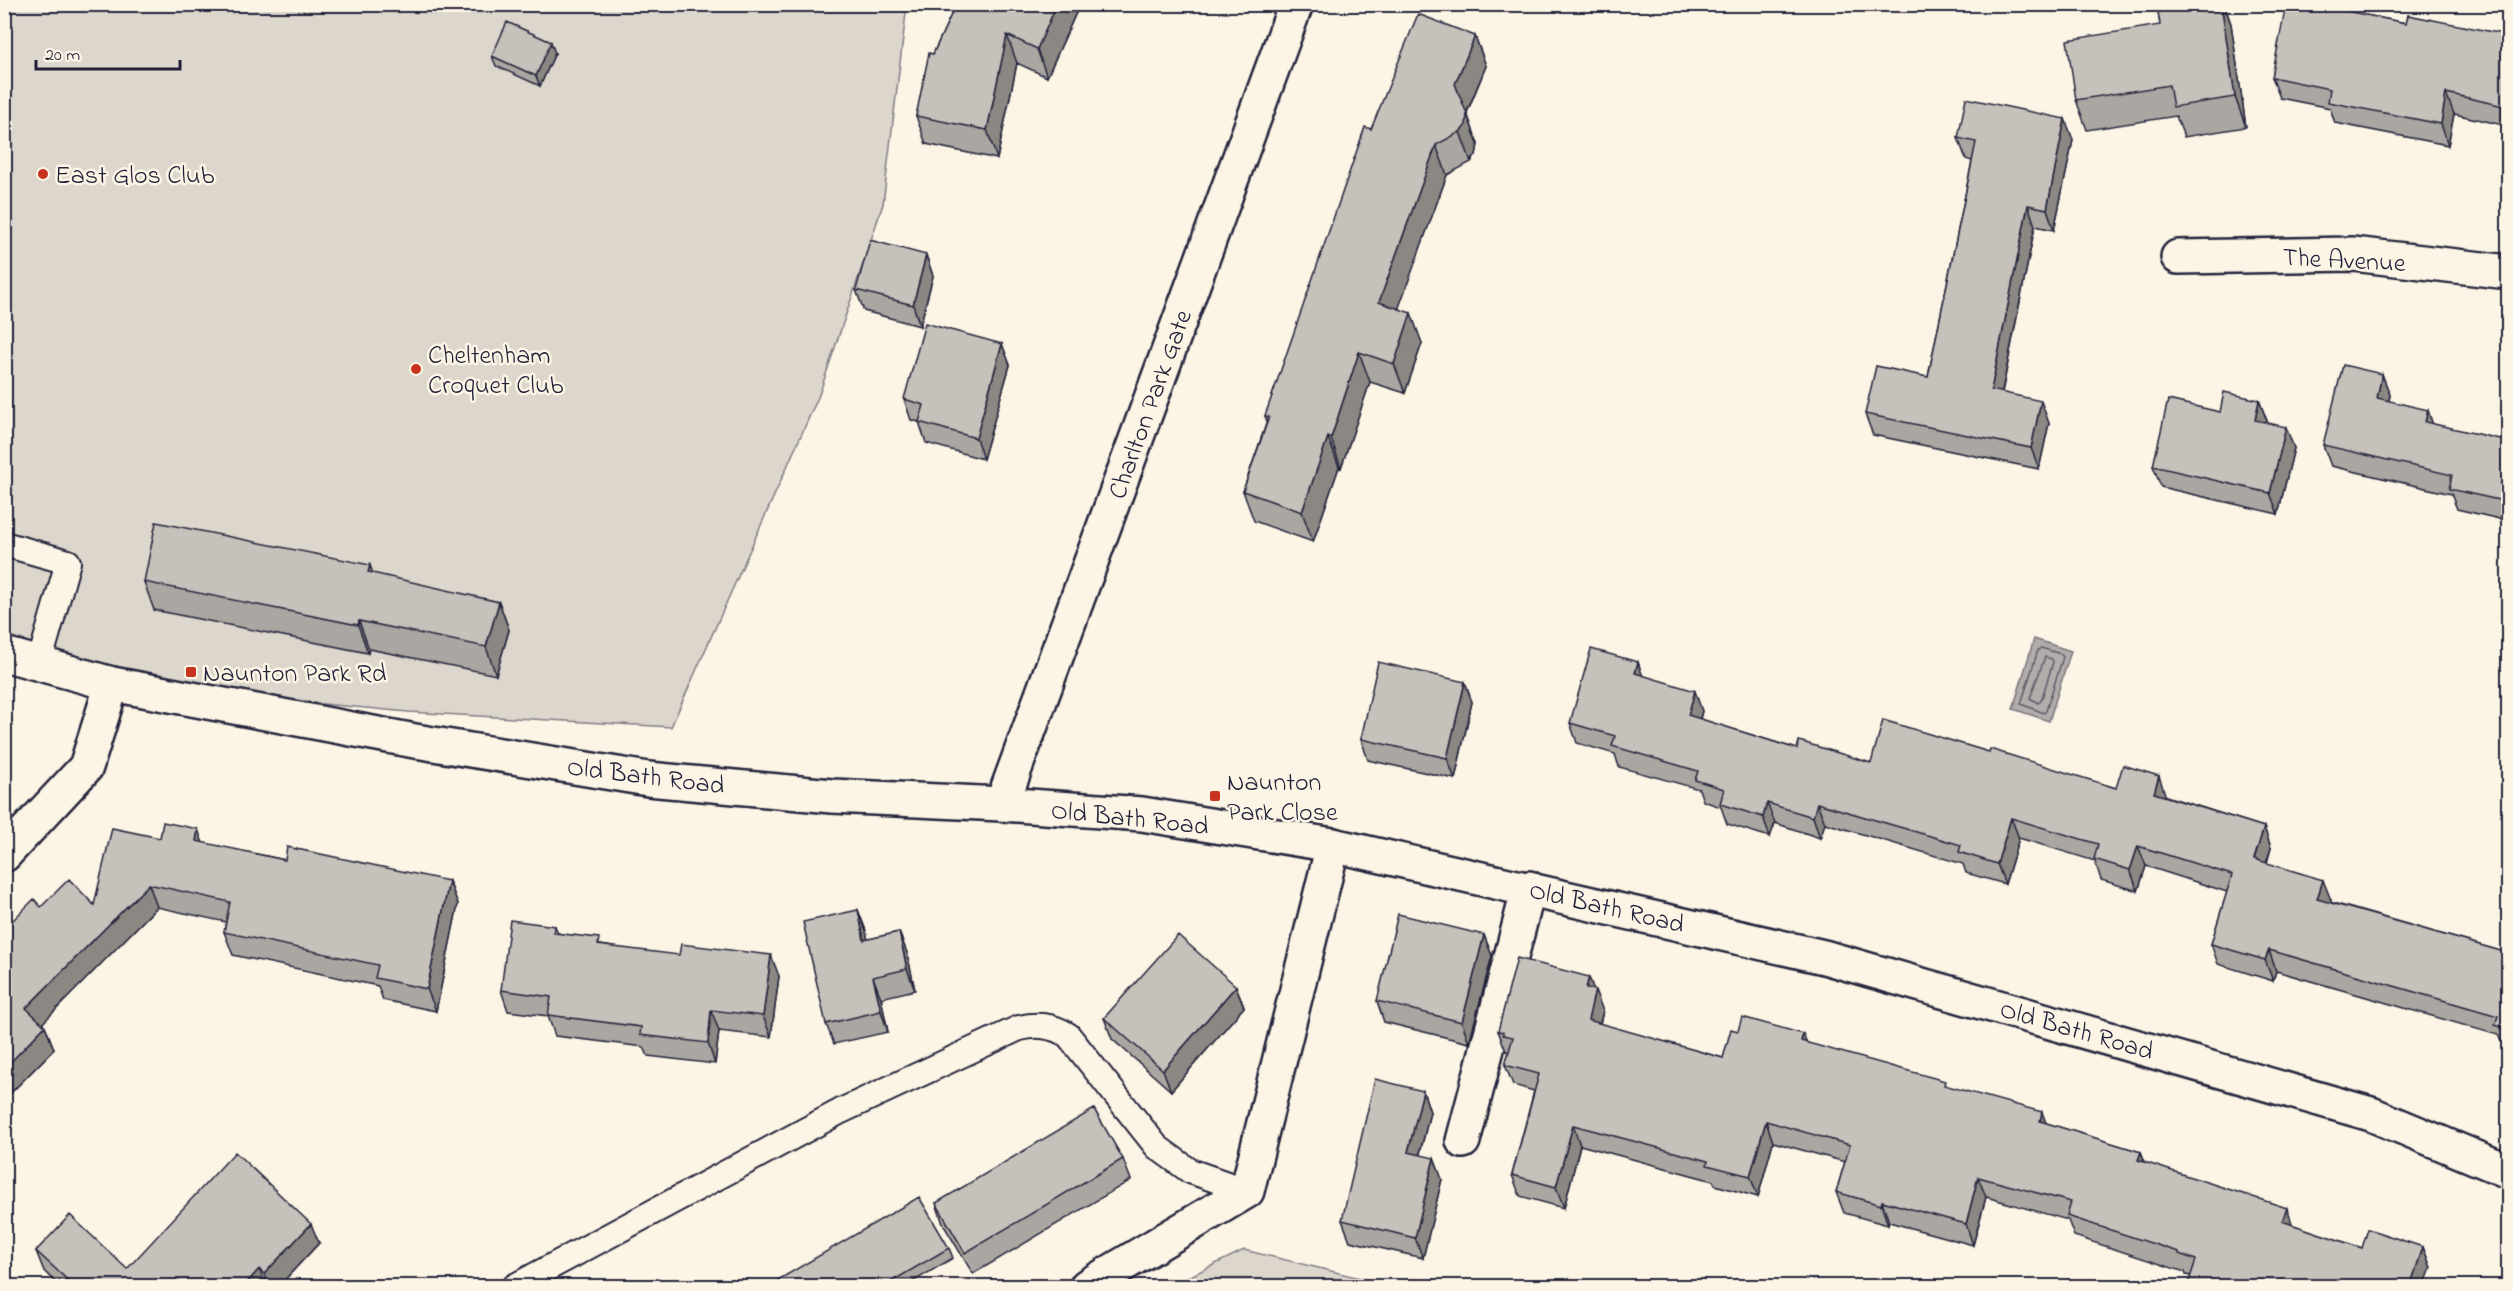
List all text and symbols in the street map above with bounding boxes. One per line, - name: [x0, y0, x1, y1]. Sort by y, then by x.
- scale bar: [36, 33, 180, 71]
- text: 20 m: [45, 43, 80, 69]
- place label: East Glos Club: [55, 158, 215, 196]
- marker: East Glos Club: [36, 167, 50, 181]
- street label: The Avenue: [2281, 240, 2407, 284]
- street label: Charlton Park Gate: [1100, 305, 1204, 505]
- place label: Cheltenham Croquet Club: [428, 338, 564, 406]
- marker: Cheltenham Croquet Club: [409, 362, 423, 376]
- place label: Naunton Park Rd: [203, 656, 387, 694]
- marker: Naunton Park Rd: [184, 665, 198, 679]
- street label: Old Bath Road: [565, 749, 727, 807]
- place label: Naunton Park Close: [1227, 765, 1338, 833]
- marker: Naunton Park Close: [1208, 789, 1222, 803]
- street label: Old Bath Road: [1049, 793, 1211, 847]
- street label: Old Bath Road: [1525, 873, 1688, 945]
- street label: Old Bath Road: [1995, 992, 2158, 1072]

